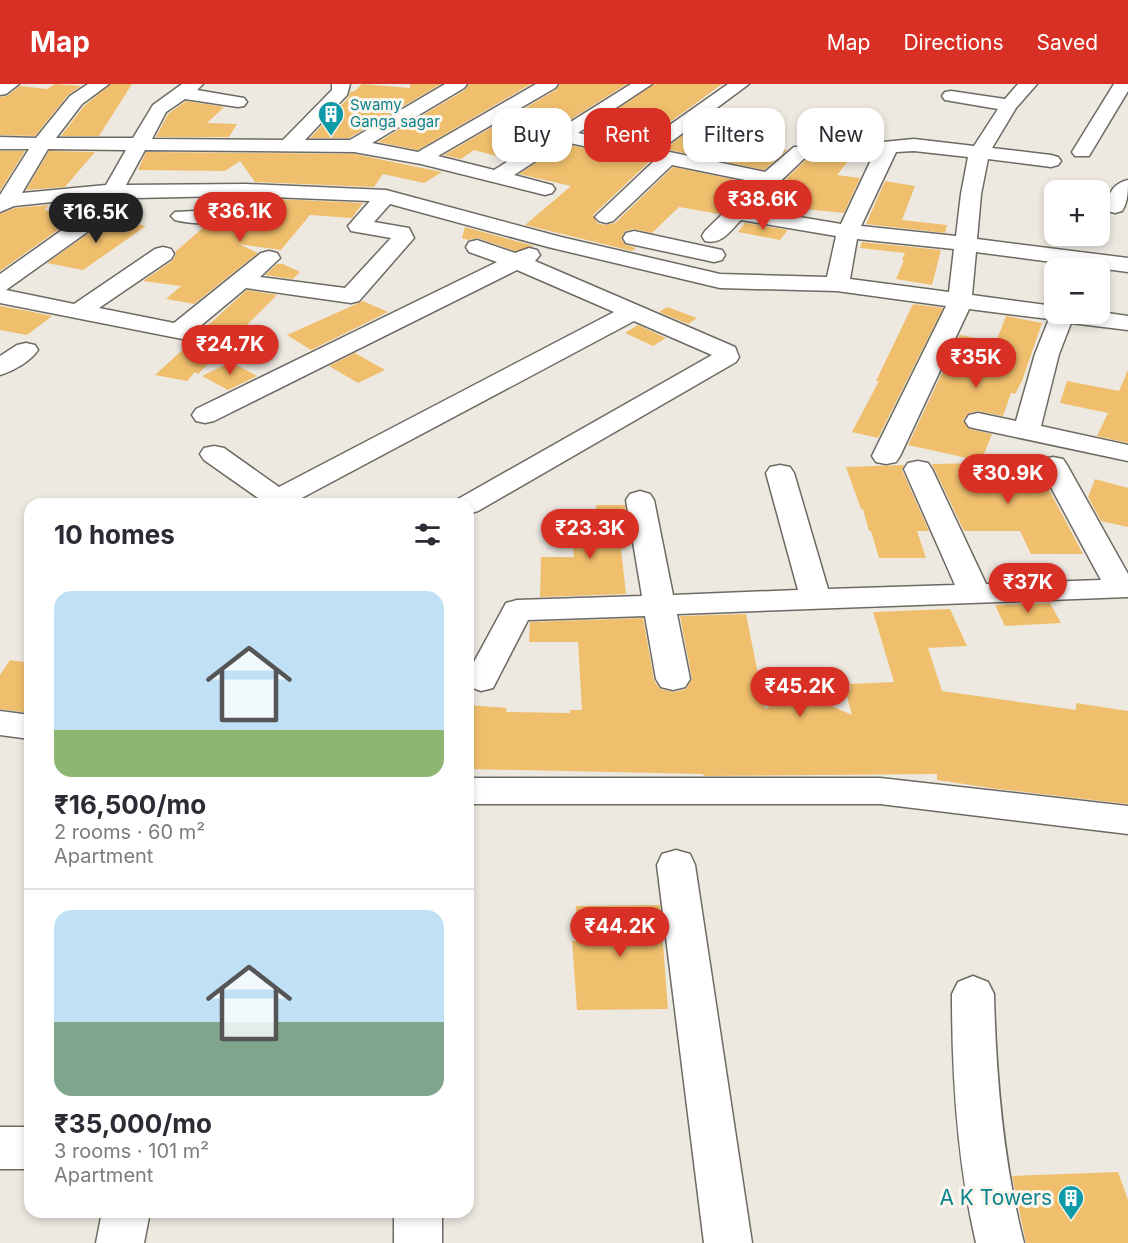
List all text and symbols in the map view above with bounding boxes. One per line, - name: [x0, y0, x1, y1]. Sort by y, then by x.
- text: Map: [30, 25, 90, 59]
- text: Map: [827, 30, 870, 55]
- text: Directions: [903, 30, 1004, 55]
- text: Saved: [1037, 30, 1098, 55]
- place label: Swamy Ganga sagar: [350, 95, 440, 131]
- building icon: Swamy Ganga sagar: [316, 99, 346, 137]
- chip: Buy: [492, 108, 572, 162]
- chip: Rent: [584, 108, 671, 162]
- chip: Filters: [683, 108, 785, 162]
- chip: New: [797, 108, 884, 162]
- pin: ₹38.6K: [714, 180, 812, 231]
- map controls: [1044, 180, 1110, 324]
- button: +: [1044, 180, 1110, 246]
- text: ₹38.6K: [728, 187, 798, 211]
- pin: ₹36.1K: [191, 192, 289, 243]
- pin: ₹16.5K: [47, 193, 145, 244]
- text: ₹36.1K: [208, 199, 272, 223]
- text: ₹16.5K: [63, 200, 129, 224]
- button: −: [1044, 258, 1110, 324]
- pin: ₹24.7K: [181, 325, 279, 376]
- text: ₹24.7K: [196, 332, 264, 356]
- pin: ₹35K: [940, 338, 1012, 389]
- text: ₹35K: [950, 345, 1002, 369]
- pin: ₹30.9K: [959, 454, 1057, 505]
- text: ₹30.9K: [972, 461, 1044, 485]
- pin: ₹23.3K: [541, 509, 639, 560]
- text: ₹23.3K: [555, 516, 625, 540]
- icon: filters: [411, 518, 444, 551]
- text: 10 homes: [54, 519, 175, 550]
- pin: ₹37K: [992, 563, 1064, 614]
- text: ₹37K: [1003, 570, 1053, 594]
- icon: home: [195, 630, 303, 738]
- pin: ₹45.2K: [751, 667, 849, 718]
- text: ₹45.2K: [765, 674, 835, 698]
- text: ₹16,500/mo: [54, 789, 206, 820]
- text: 2 rooms · 60 m²: [54, 820, 205, 844]
- text: Apartment: [54, 844, 153, 868]
- pin: ₹44.2K: [571, 907, 669, 958]
- text: ₹44.2K: [584, 914, 656, 938]
- icon: home: [195, 949, 303, 1057]
- text: ₹35,000/mo: [54, 1108, 212, 1139]
- text: 3 rooms · 101 m²: [54, 1139, 209, 1163]
- text: Apartment: [54, 1163, 153, 1187]
- building icon: A K Towers: [1056, 1183, 1086, 1221]
- place label: A K Towers: [939, 1185, 1052, 1210]

